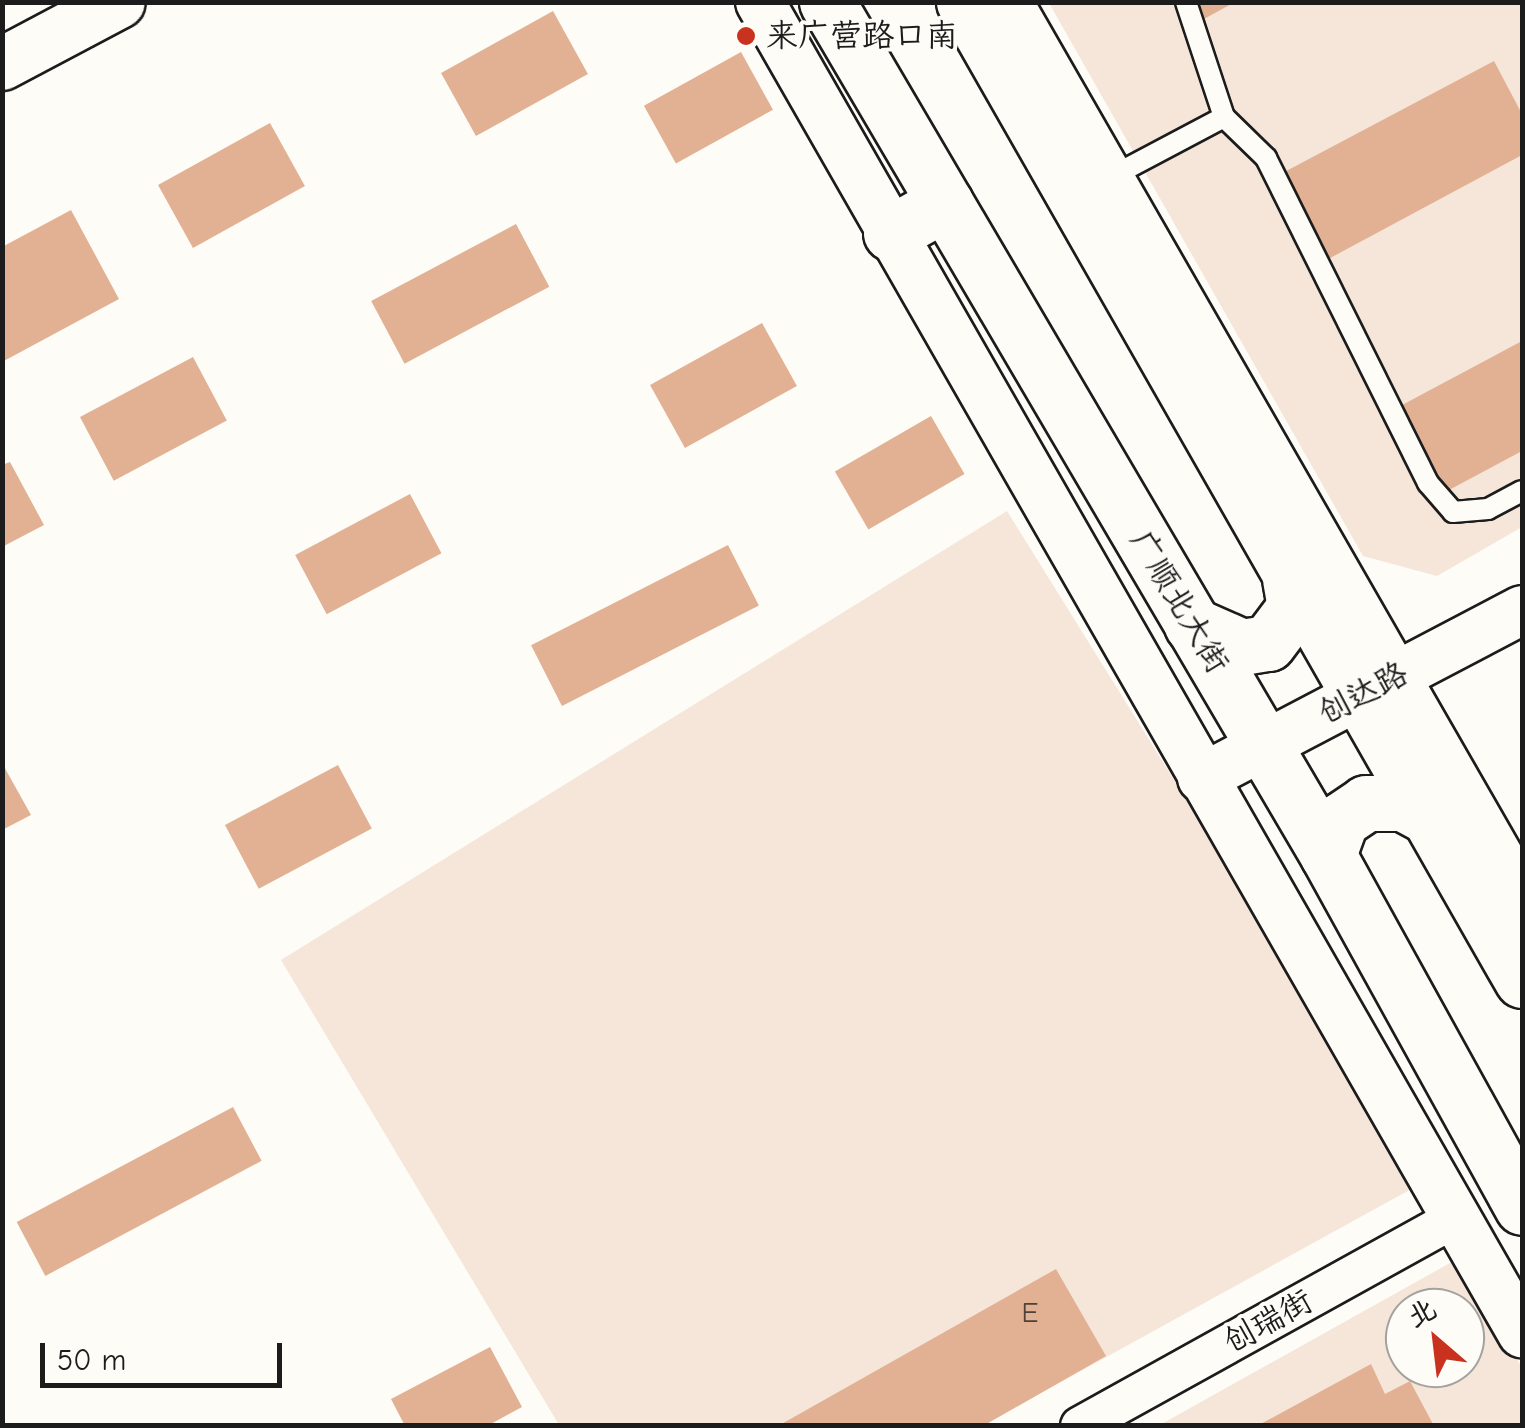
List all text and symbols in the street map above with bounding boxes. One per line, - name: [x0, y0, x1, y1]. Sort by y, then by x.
- place label: 来广营路口南: [766, 17, 958, 55]
- marker: 来广营路口南: [735, 25, 757, 47]
- street label: 广顺北大街: [1121, 524, 1237, 680]
- street label: 创达路: [1312, 655, 1414, 733]
- street label: 创瑞街: [1217, 1282, 1319, 1362]
- north arrow: [1385, 1288, 1485, 1388]
- text: 北: [1402, 1293, 1442, 1334]
- house number: E: [1022, 1296, 1038, 1330]
- scale bar: [45, 1323, 288, 1385]
- text: 50 m: [57, 1343, 126, 1378]

